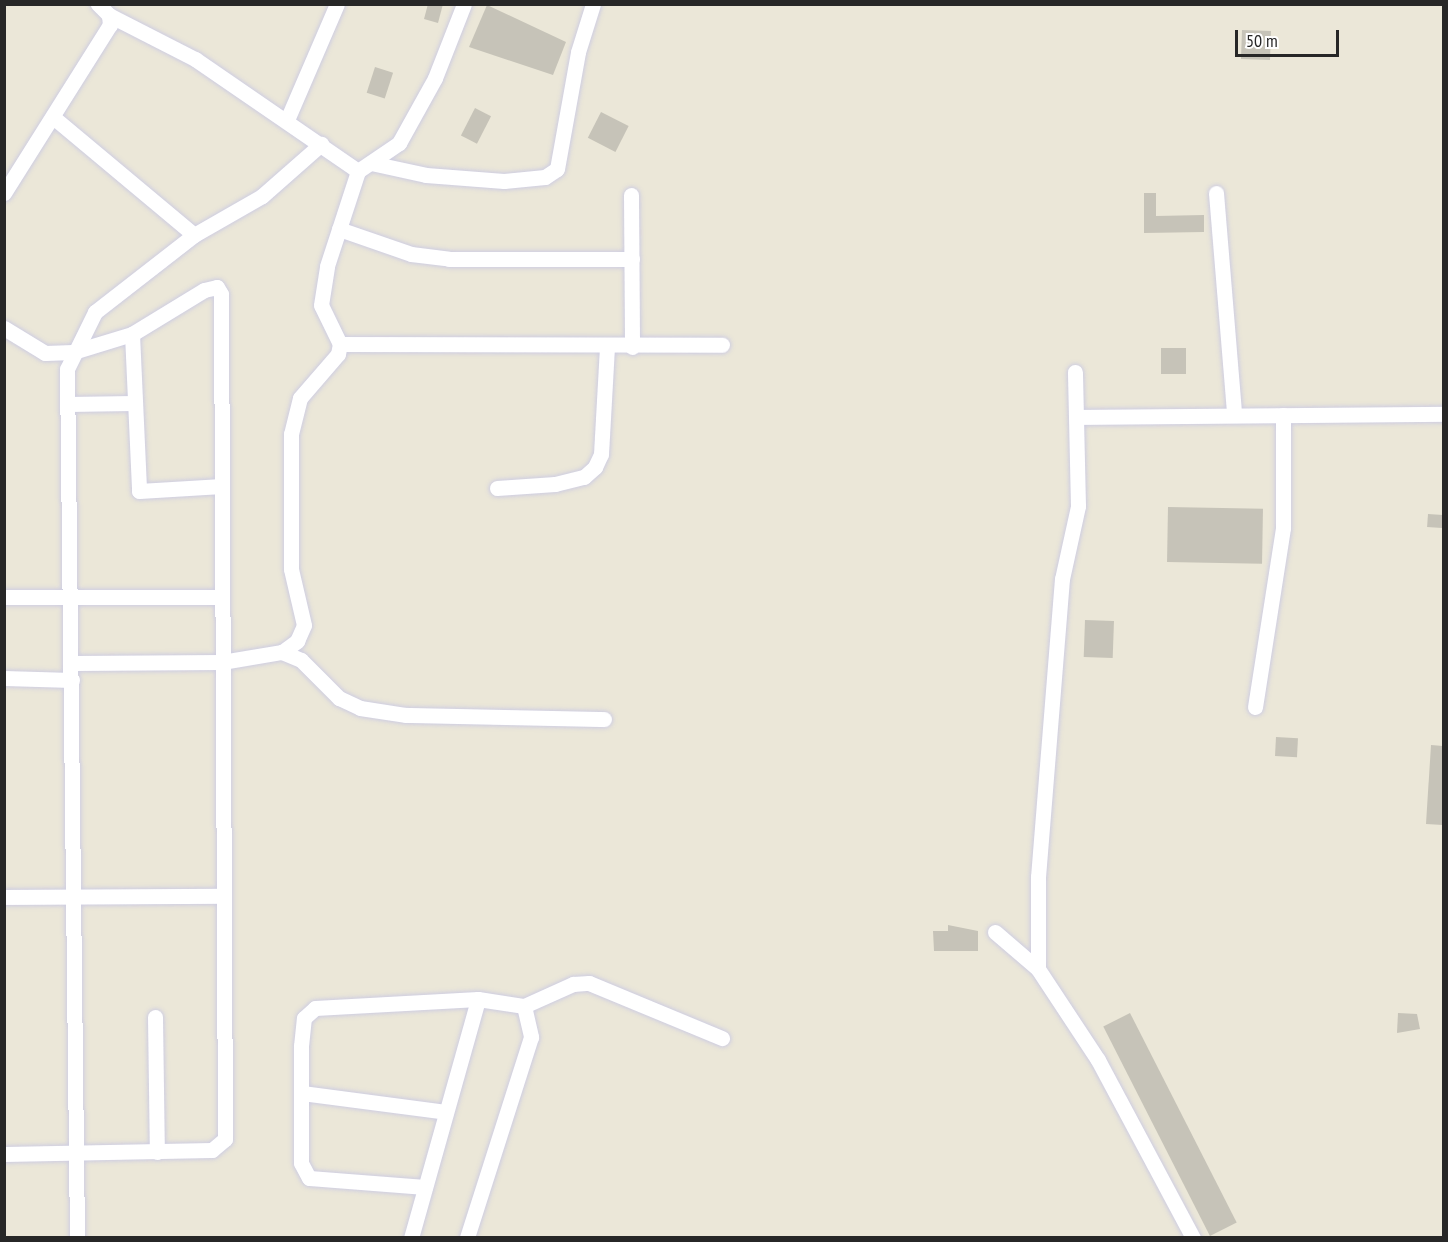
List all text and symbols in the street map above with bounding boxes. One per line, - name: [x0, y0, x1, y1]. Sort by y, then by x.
- scale bar: [1238, 18, 1342, 56]
- text: 50 m: [1246, 29, 1278, 52]

